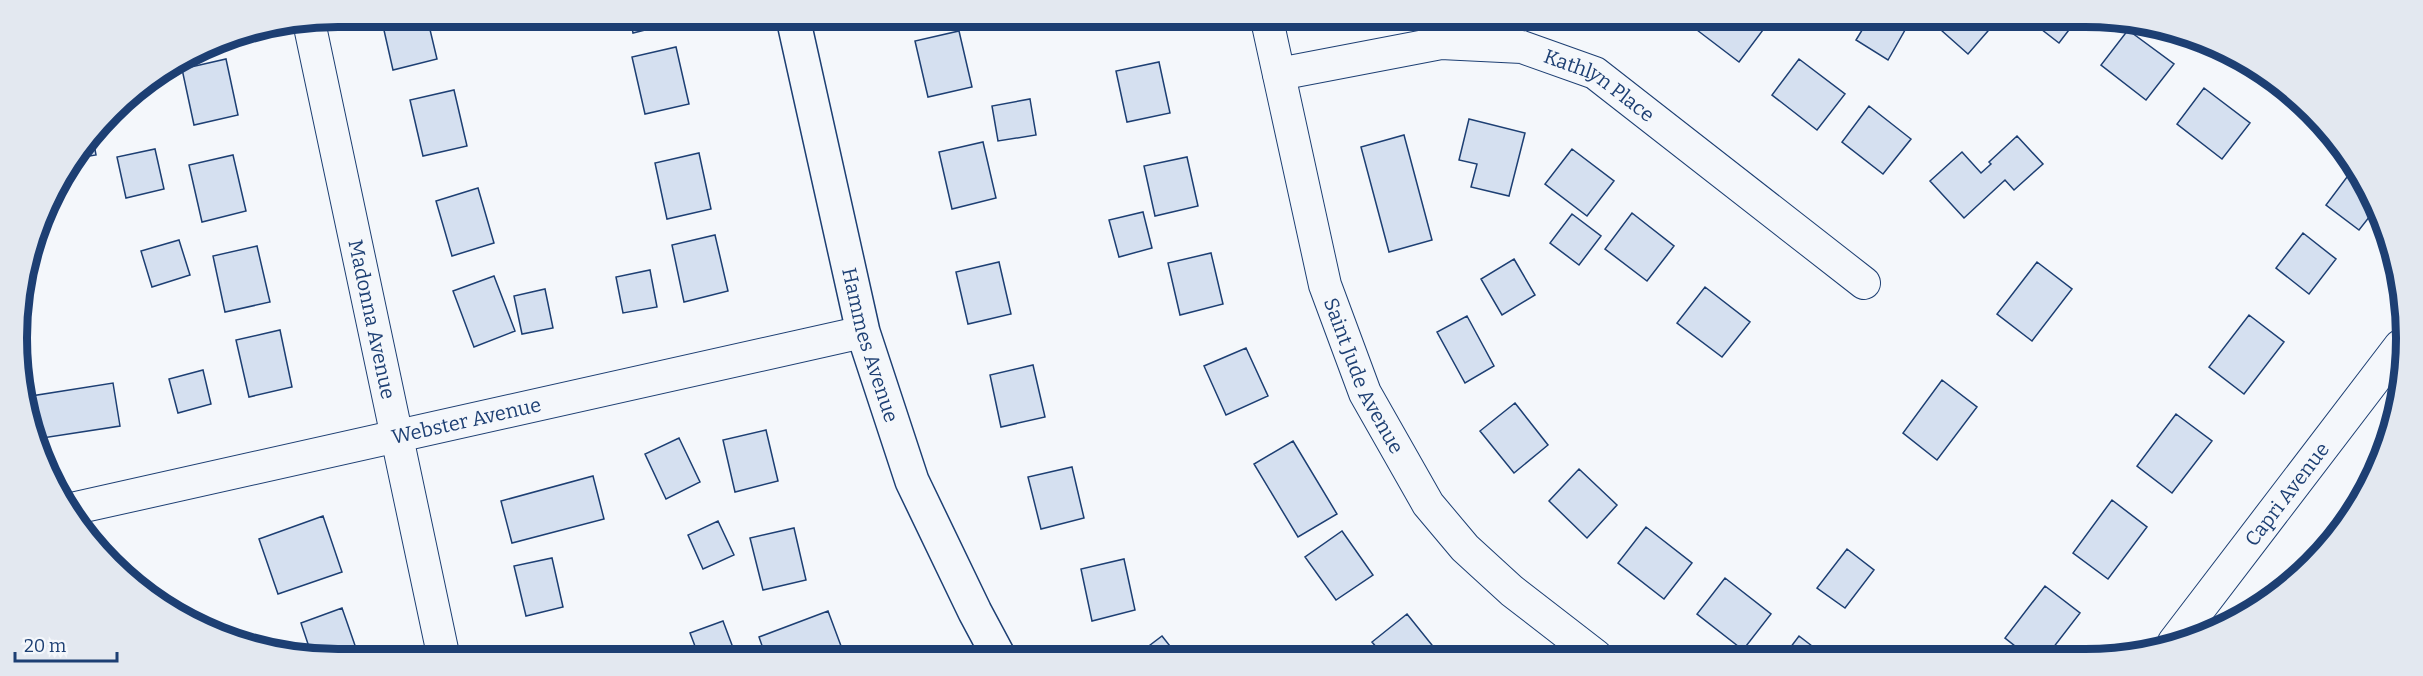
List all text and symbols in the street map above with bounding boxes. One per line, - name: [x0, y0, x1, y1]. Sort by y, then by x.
- street label: Kathlyn Place: [1541, 44, 1659, 127]
- street label: Madonna Avenue: [343, 237, 401, 401]
- street label: Hammes Avenue: [837, 265, 904, 425]
- street label: Saint Jude Avenue: [1319, 294, 1409, 458]
- street label: Webster Avenue: [389, 392, 543, 449]
- street label: Capri Avenue: [2240, 437, 2334, 551]
- scale bar: [15, 625, 117, 663]
- text: 20 m: [24, 635, 66, 657]

